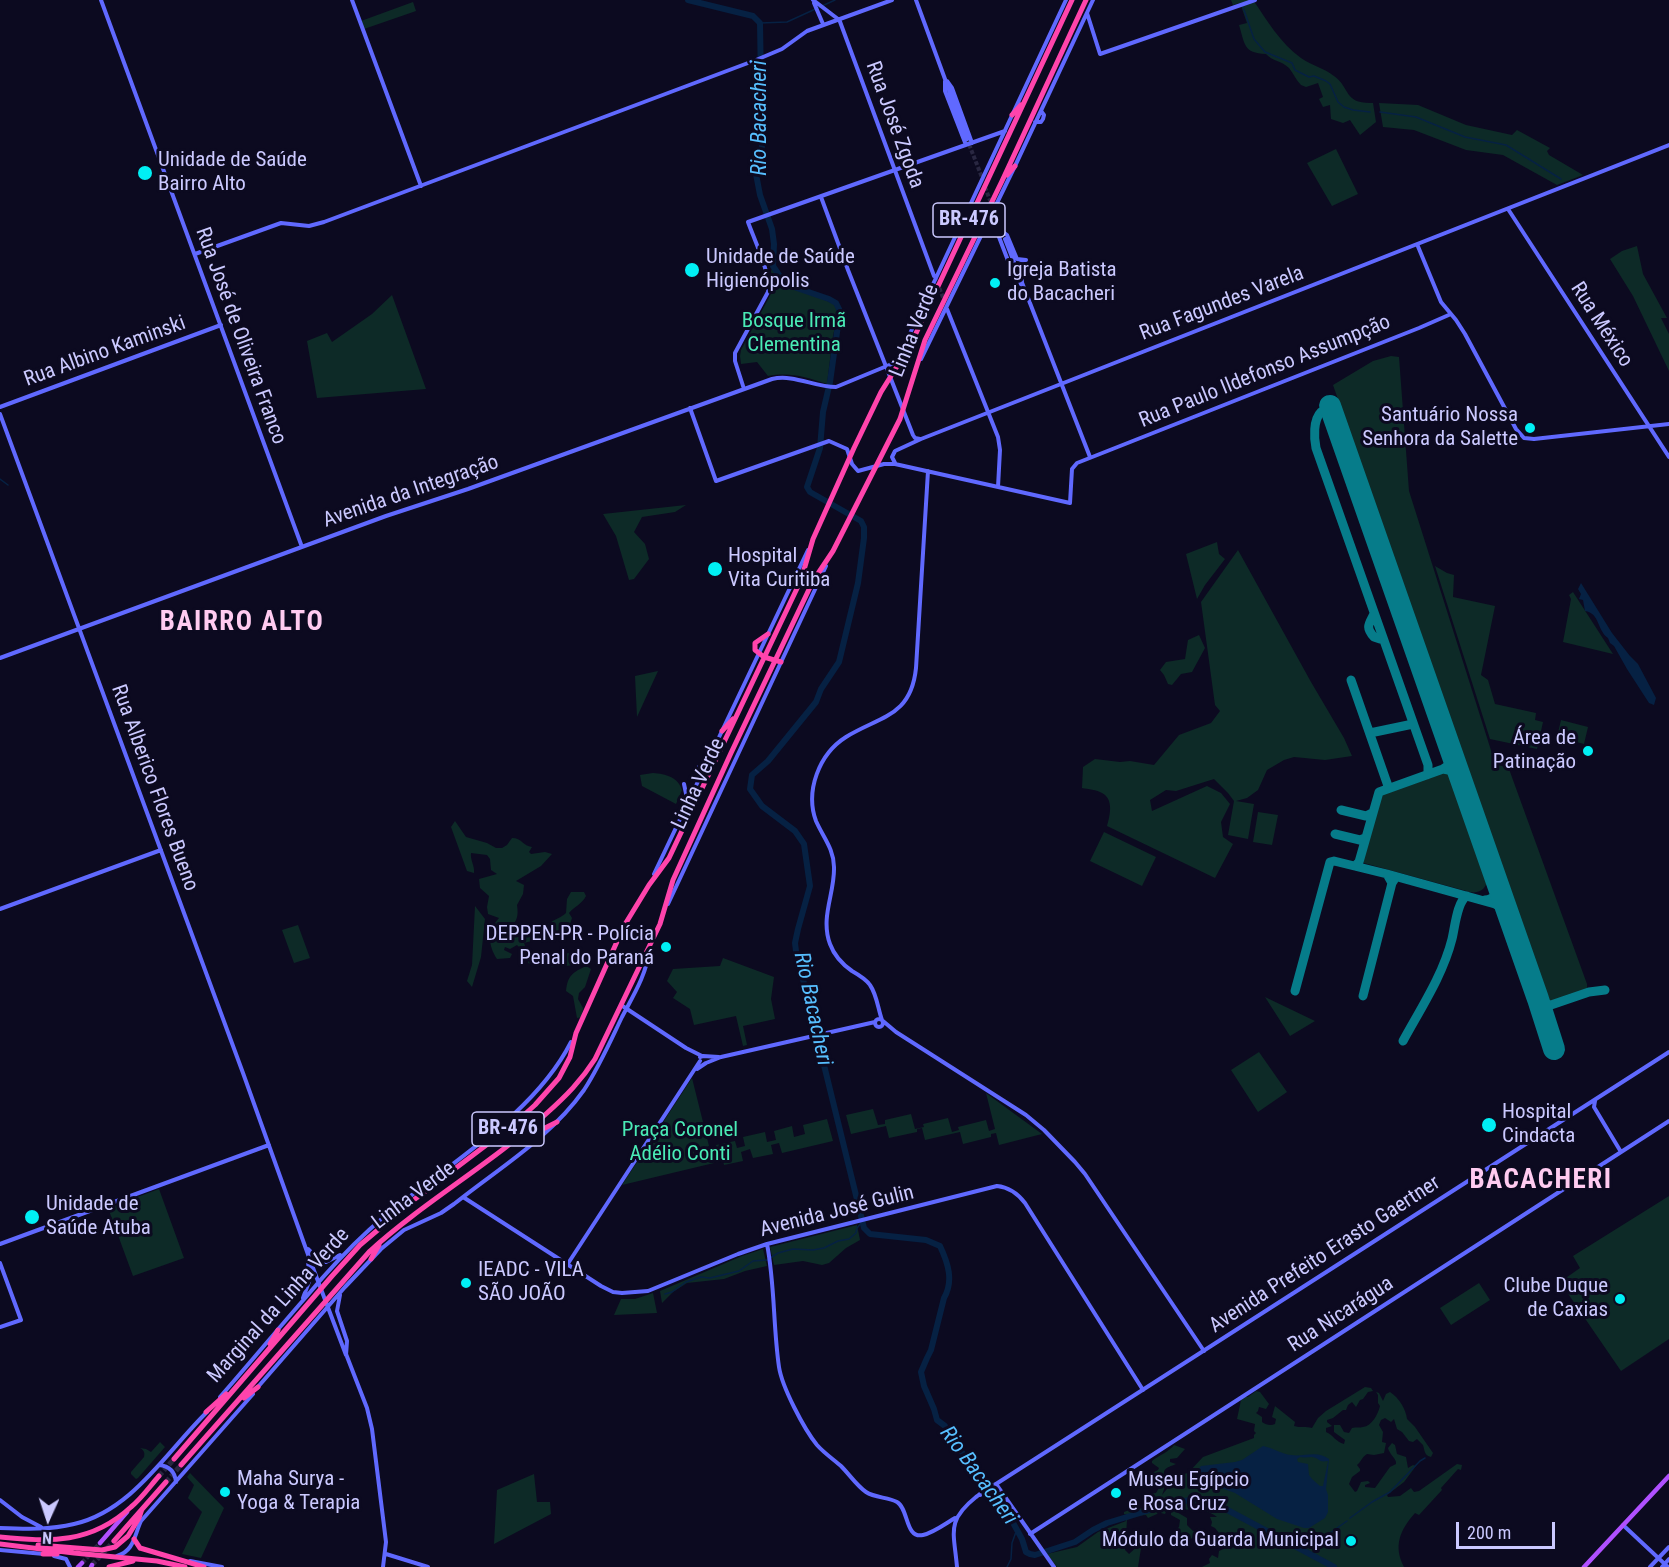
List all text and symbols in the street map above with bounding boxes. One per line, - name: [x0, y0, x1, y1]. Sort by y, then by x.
- street label: Rua José Zgoda: [859, 58, 929, 192]
- water label: Rio Bacacheri: [747, 60, 773, 176]
- place label: Unidade de Saúde Bairro Alto: [158, 148, 307, 198]
- marker: Unidade de Saúde Bairro Alto: [136, 164, 154, 182]
- road number: BR-476: [933, 203, 1005, 237]
- street label: Rua José de Oliveira Franco: [189, 224, 291, 448]
- place label: Unidade de Saúde Higienópolis: [706, 245, 855, 295]
- place label: Igreja Batista do Bacacheri: [1007, 258, 1117, 308]
- marker: Unidade de Saúde Higienópolis: [683, 261, 701, 279]
- street label: Rua Fagundes Varela: [1136, 261, 1308, 347]
- marker: Igreja Batista do Bacacheri: [988, 276, 1002, 290]
- street label: Rua México: [1564, 278, 1638, 372]
- street label: Linha Verde: [885, 281, 945, 381]
- park label: Bosque Irmã Clementina: [742, 309, 846, 359]
- street label: Rua Paulo Ildefonso Assumpção: [1136, 310, 1394, 434]
- street label: Rua Albino Kaminski: [21, 311, 189, 393]
- place label: Santuário Nossa Senhora da Salette: [1362, 403, 1518, 453]
- marker: Santuário Nossa Senhora da Salette: [1523, 421, 1537, 435]
- street label: Avenida da Integração: [320, 450, 502, 534]
- place label: Hospital Vita Curitiba: [728, 544, 830, 594]
- marker: Hospital Vita Curitiba: [706, 560, 724, 578]
- district label: BAIRRO ALTO: [160, 607, 324, 639]
- street label: Rua Alberico Flores Bueno: [105, 681, 203, 895]
- place label: Área de Patinação: [1493, 726, 1576, 776]
- street label: Linha Verde: [667, 734, 731, 834]
- marker: Área de Patinação: [1581, 744, 1595, 758]
- place label: DEPPEN-PR - Polícia Penal do Paraná: [486, 922, 654, 972]
- marker: DEPPEN-PR - Polícia Penal do Paraná: [659, 940, 673, 954]
- water label: Rio Bacacheri: [787, 950, 837, 1068]
- place label: Hospital Cindacta: [1502, 1100, 1575, 1150]
- road number: BR-476: [472, 1112, 544, 1146]
- marker: Hospital Cindacta: [1480, 1116, 1498, 1134]
- park label: Praça Coronel Adélio Conti: [622, 1118, 738, 1168]
- street label: Linha Verde: [367, 1157, 461, 1235]
- district label: BACACHERI: [1469, 1165, 1613, 1197]
- street label: Avenida Prefeito Erasto Gaertner: [1205, 1171, 1445, 1339]
- street label: Avenida José Gulin: [757, 1181, 917, 1243]
- place label: Unidade de Saúde Atuba: [46, 1192, 151, 1242]
- marker: Unidade de Saúde Atuba: [23, 1208, 41, 1226]
- street label: Marginal da Linha Verde: [203, 1223, 355, 1389]
- place label: IEADC - VILA SÃO JOÃO: [478, 1258, 584, 1308]
- street label: Rua Nicarágua: [1284, 1272, 1398, 1358]
- place label: Clube Duque de Caxias: [1503, 1274, 1608, 1324]
- marker: IEADC - VILA SÃO JOÃO: [459, 1276, 473, 1290]
- marker: Clube Duque de Caxias: [1613, 1292, 1627, 1306]
- water label: Rio Bacacheri: [933, 1422, 1023, 1530]
- place label: Maha Surya - Yoga & Terapia: [237, 1467, 360, 1517]
- place label: Museu Egípcio e Rosa Cruz: [1128, 1468, 1249, 1518]
- marker: Maha Surya - Yoga & Terapia: [218, 1485, 232, 1499]
- marker: Museu Egípcio e Rosa Cruz: [1109, 1486, 1123, 1500]
- north arrow: [18, 1489, 78, 1549]
- scale bar: [1459, 1510, 1558, 1548]
- text: 200 m: [1467, 1522, 1511, 1543]
- text: N: [42, 1528, 52, 1547]
- place label: Módulo da Guarda Municipal: [1102, 1528, 1339, 1554]
- marker: Módulo da Guarda Municipal: [1344, 1534, 1358, 1548]

